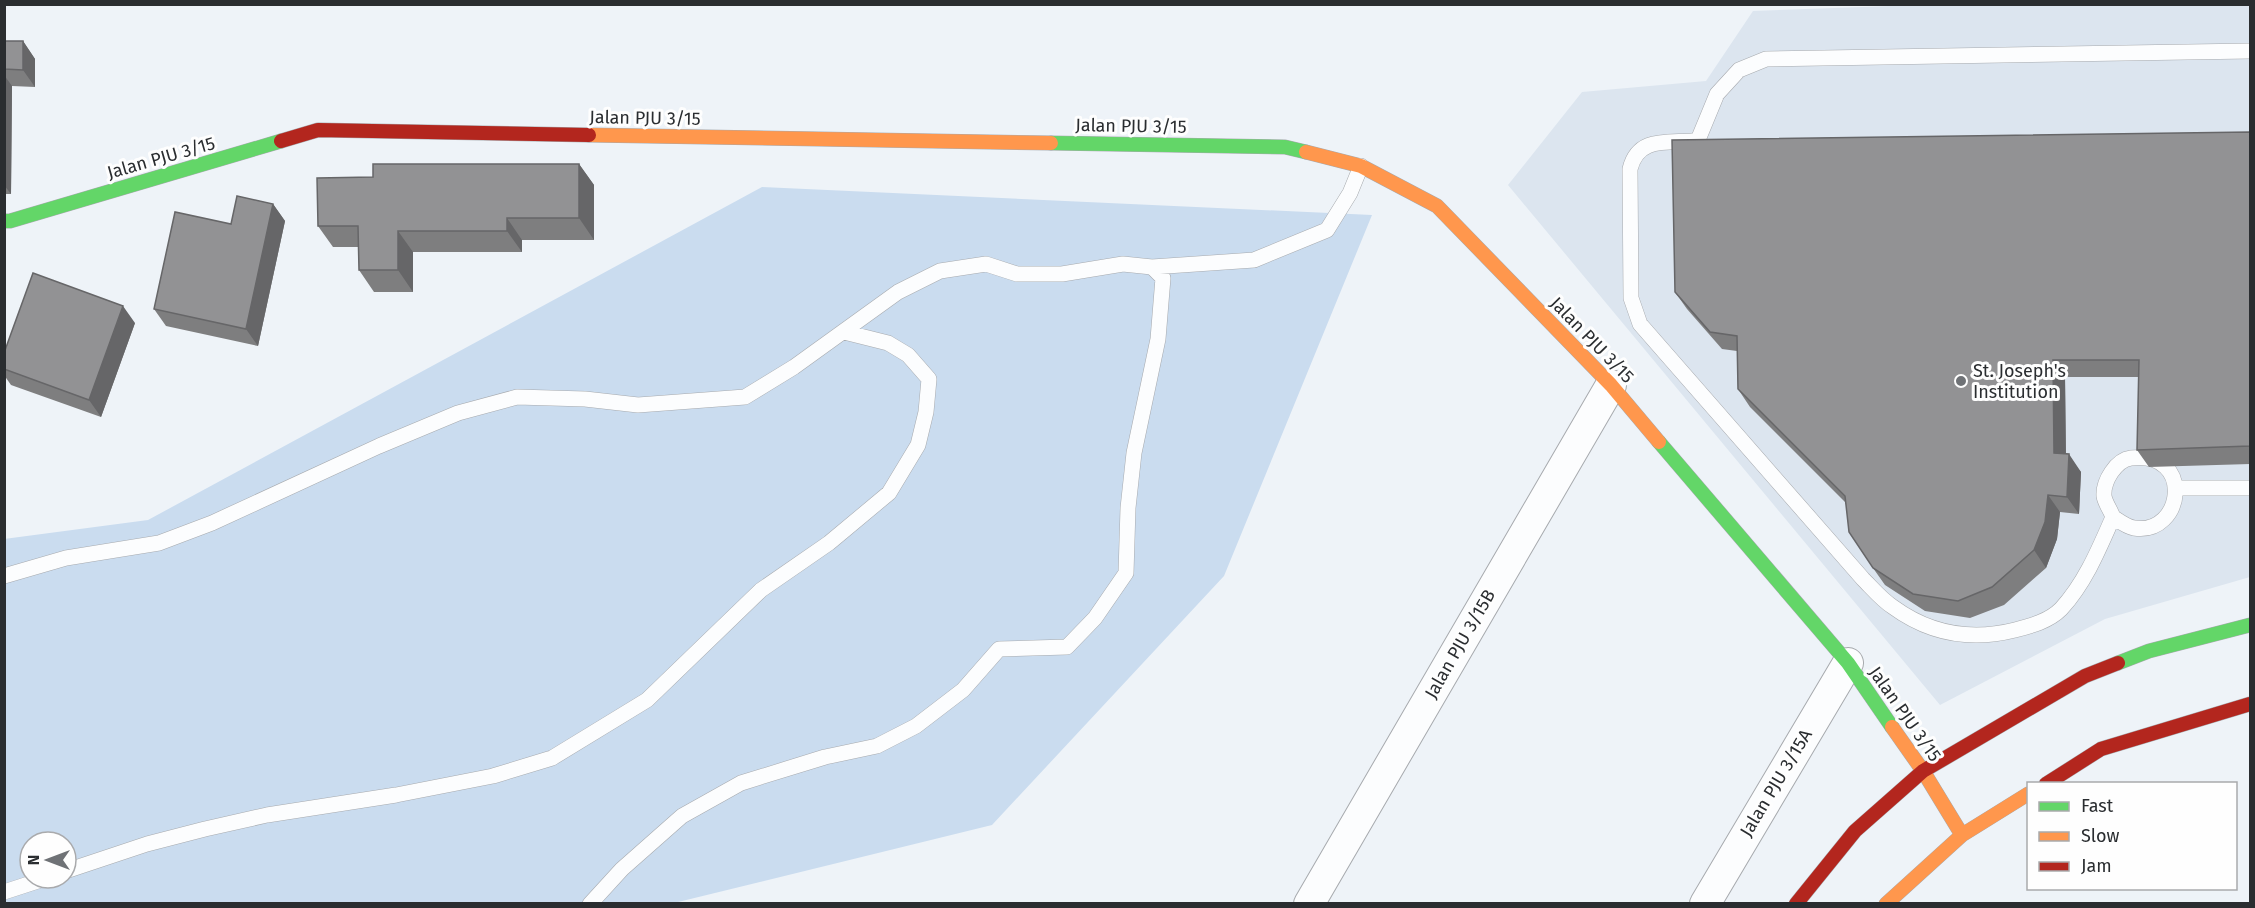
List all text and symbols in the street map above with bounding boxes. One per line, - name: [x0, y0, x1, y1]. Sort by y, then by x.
- street label: Jalan PJU 3/15: [589, 106, 701, 130]
- street label: Jalan PJU 3/15: [1075, 114, 1187, 138]
- street label: Jalan PJU 3/15: [105, 132, 217, 184]
- street label: Jalan PJU 3/15: [1545, 292, 1639, 388]
- place label: St. Joseph's Institution: [1973, 360, 2066, 403]
- marker: St. Joseph's Institution: [1954, 374, 1968, 388]
- street label: Jalan PJU 3/15B: [1420, 586, 1500, 702]
- street label: Jalan PJU 3/15: [1864, 662, 1946, 766]
- street label: Jalan PJU 3/15A: [1735, 725, 1817, 841]
- legend: [2027, 782, 2237, 890]
- text: Fast: [2081, 795, 2114, 817]
- text: Slow: [2081, 825, 2120, 847]
- north arrow: [18, 830, 78, 890]
- text: N: [24, 855, 43, 865]
- text: Jam: [2081, 855, 2112, 877]

